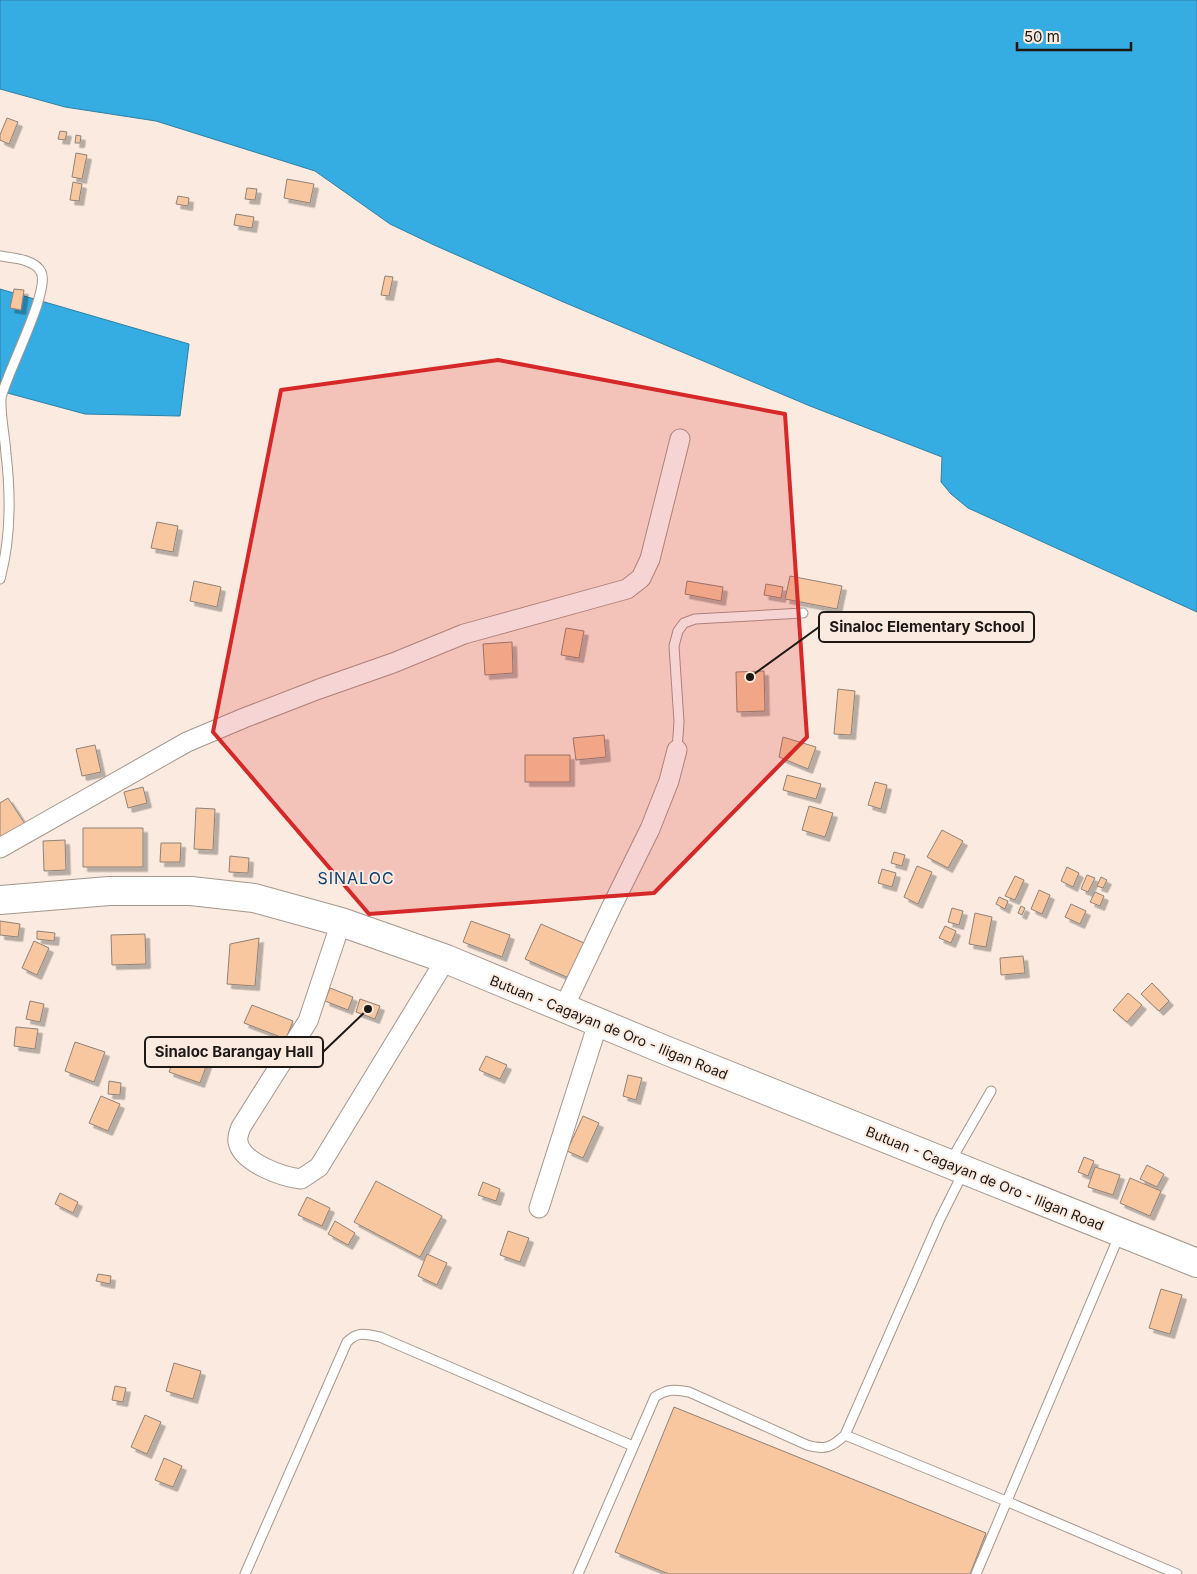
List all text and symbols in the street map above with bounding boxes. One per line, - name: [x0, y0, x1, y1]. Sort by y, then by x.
- scale bar: [1017, 20, 1131, 52]
- text: 50 m: [1024, 27, 1060, 46]
- callout: Sinaloc Elementary School: [819, 612, 1034, 642]
- text: Sinaloc Elementary School: [829, 617, 1025, 636]
- district label: SINALOC: [317, 868, 395, 888]
- street label: Butuan - Cagayan de Oro - Iligan Road: [488, 971, 730, 1083]
- callout: Sinaloc Barangay Hall: [145, 1037, 323, 1067]
- text: Sinaloc Barangay Hall: [155, 1042, 313, 1061]
- street label: Butuan - Cagayan de Oro - Iligan Road: [864, 1122, 1106, 1234]

